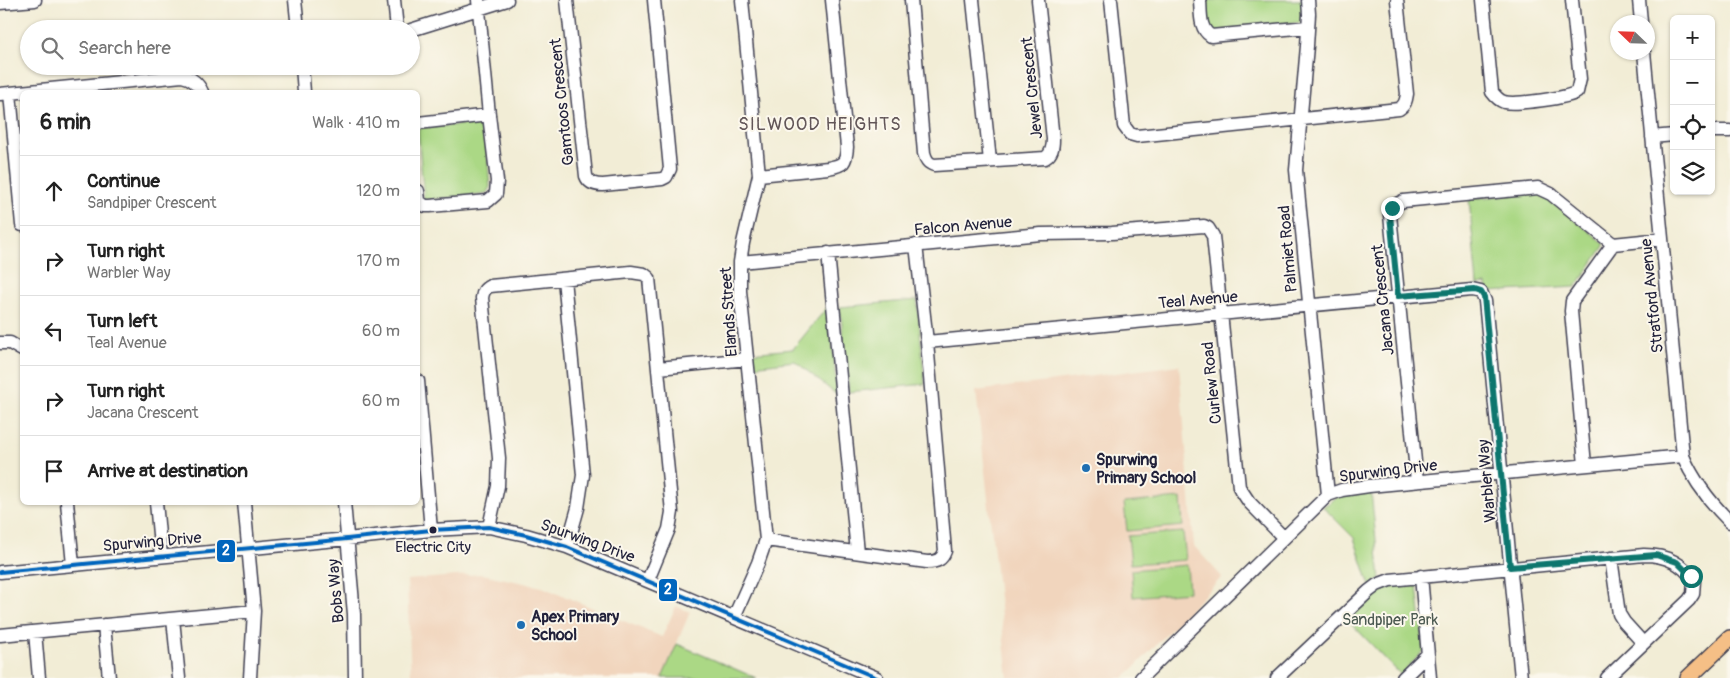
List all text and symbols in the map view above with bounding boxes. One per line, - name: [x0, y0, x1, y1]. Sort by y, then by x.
- north arrow: [1610, 15, 1655, 60]
- map controls: [1670, 15, 1715, 195]
- button: +: [1670, 15, 1715, 60]
- search box: [20, 20, 420, 75]
- icon: search: [38, 34, 66, 62]
- street label: Jewel Crescent: [1017, 35, 1047, 140]
- text: Search here: [78, 36, 171, 60]
- street label: Gamtoos Crescent: [545, 37, 579, 167]
- button: −: [1670, 60, 1715, 105]
- button: locate: [1670, 105, 1715, 150]
- text: 6 min: [40, 109, 91, 136]
- text: Walk · 410 m: [312, 113, 400, 133]
- district label: SILWOOD HEIGHTS: [738, 113, 902, 136]
- button: layers: [1670, 150, 1715, 195]
- text: Continue: [87, 169, 160, 193]
- icon: ahead: [40, 177, 68, 205]
- text: 120 m: [356, 181, 400, 201]
- text: Sandpiper Crescent: [87, 193, 217, 213]
- route end: [1381, 197, 1404, 220]
- street label: Palmiet Road: [1274, 204, 1302, 293]
- street label: Falcon Avenue: [913, 212, 1013, 240]
- street label: Stratford Avenue: [1636, 238, 1668, 354]
- text: Turn right: [87, 239, 165, 263]
- street label: Jacana Crescent: [1367, 243, 1399, 356]
- icon: right: [40, 247, 68, 275]
- text: 170 m: [357, 251, 400, 271]
- text: Warbler Way: [87, 263, 171, 283]
- street label: Elands Street: [716, 266, 742, 358]
- street label: Teal Avenue: [1158, 287, 1239, 313]
- text: Turn left: [87, 309, 157, 333]
- icon: left: [40, 317, 68, 345]
- text: 60 m: [362, 321, 400, 341]
- text: Teal Avenue: [87, 333, 167, 353]
- street label: Curlew Road: [1198, 341, 1226, 425]
- text: Turn right: [87, 379, 165, 403]
- icon: right: [40, 387, 68, 415]
- text: 60 m: [362, 391, 400, 411]
- text: Jacana Crescent: [87, 403, 199, 423]
- street label: Warbler Way: [1473, 438, 1501, 523]
- place label: Spurwing Primary School: [1096, 450, 1196, 488]
- street label: Spurwing Drive: [1338, 455, 1439, 487]
- icon: arrive: [40, 457, 68, 485]
- text: Arrive at destination: [87, 459, 248, 483]
- marker: Spurwing Primary School: [1080, 462, 1092, 474]
- street label: Spurwing Drive: [538, 515, 638, 567]
- marker: Electric City: [428, 525, 438, 535]
- street label: Spurwing Drive: [102, 528, 202, 556]
- place label: Electric City: [395, 538, 471, 557]
- line badge: 2: [216, 539, 236, 563]
- text: 2: [222, 542, 230, 559]
- street label: Bobs Way: [323, 558, 349, 624]
- route start: [1680, 565, 1703, 588]
- line badge: 2: [658, 578, 678, 602]
- text: 2: [664, 581, 672, 598]
- place label: Apex Primary School: [531, 607, 619, 645]
- park label: Sandpiper Park: [1342, 610, 1438, 630]
- marker: Apex Primary School: [515, 619, 527, 631]

